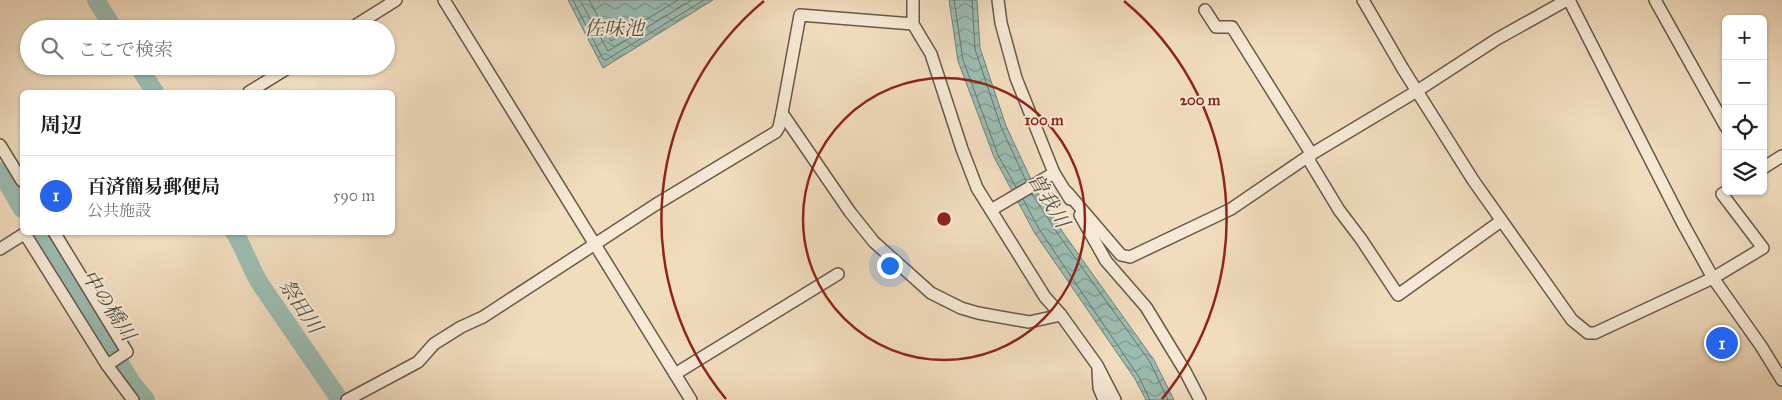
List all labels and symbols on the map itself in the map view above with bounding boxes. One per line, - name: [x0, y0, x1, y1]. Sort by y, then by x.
- water label: 佐味池: [584, 16, 646, 40]
- text: 200 m: [1180, 91, 1221, 109]
- text: 100 m: [1024, 111, 1064, 129]
- water label: 曽我川: [1023, 168, 1076, 234]
- centre of rings: [935, 210, 953, 228]
- your location: [877, 253, 903, 279]
- water label: 中の橋川: [77, 265, 142, 347]
- water label: 祭田川: [274, 274, 329, 339]
- pin: 1: [1706, 324, 1738, 362]

